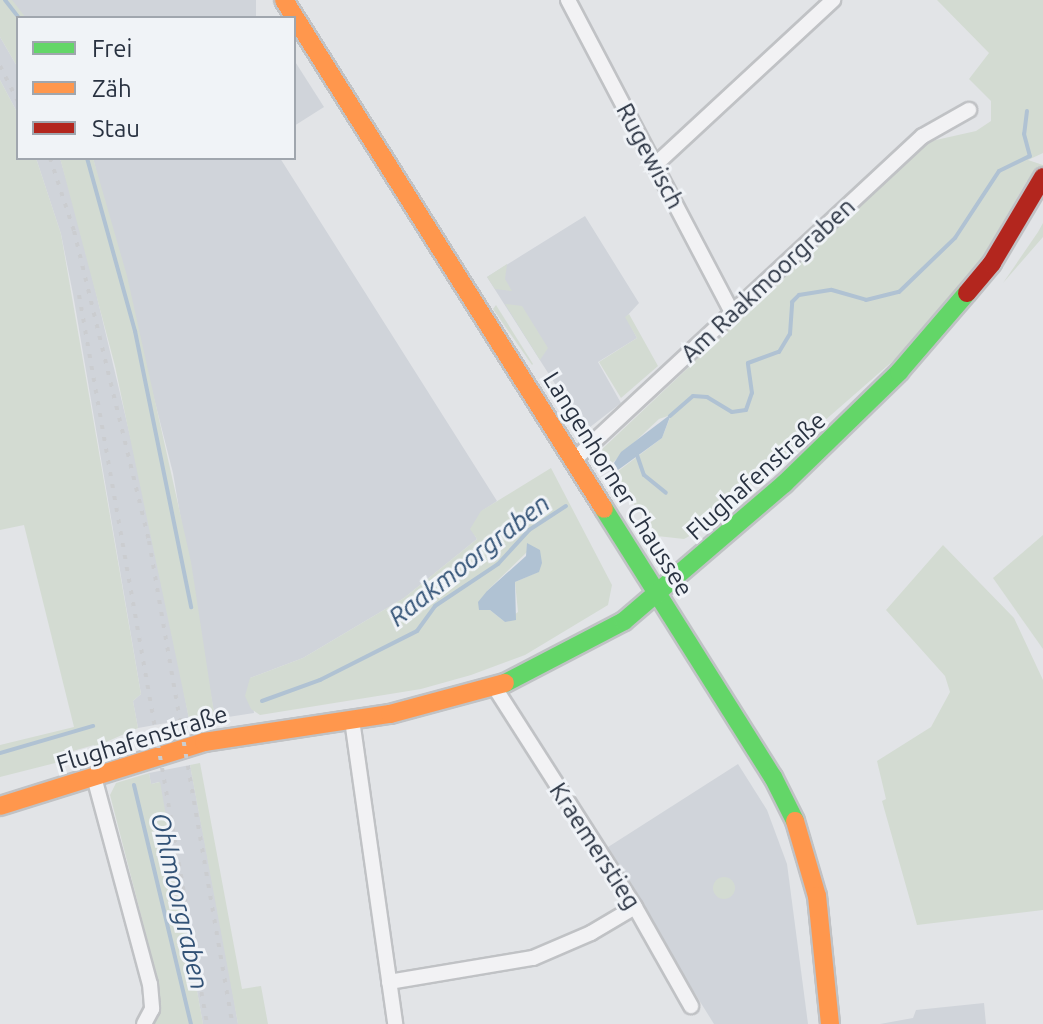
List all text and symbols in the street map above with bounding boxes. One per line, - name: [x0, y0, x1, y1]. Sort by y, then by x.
- legend: [16, 16, 296, 160]
- text: Frei: [92, 35, 132, 62]
- text: Zäh: [92, 75, 132, 102]
- street label: Rugewisch: [610, 98, 690, 214]
- text: Stau: [92, 115, 140, 142]
- street label: Am Raakmoorgraben: [675, 192, 861, 368]
- street label: Langenhorner Chaussee: [537, 366, 699, 602]
- street label: Flughafenstraße: [680, 406, 832, 546]
- water label: Raakmoorgraben: [382, 487, 556, 633]
- street label: Flughafenstraße: [53, 699, 231, 779]
- street label: Kraemerstieg: [543, 777, 647, 915]
- water label: Ohlmoorgraben: [144, 809, 216, 993]

